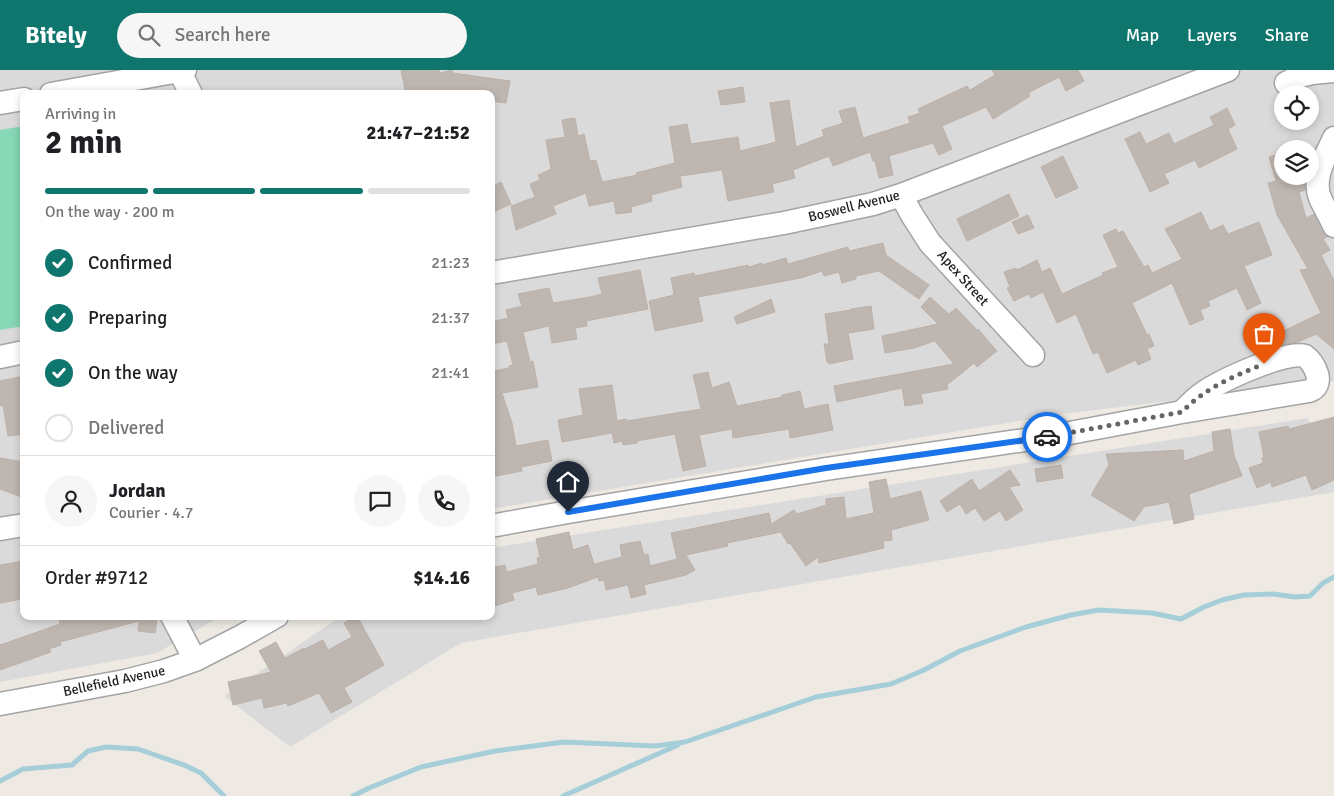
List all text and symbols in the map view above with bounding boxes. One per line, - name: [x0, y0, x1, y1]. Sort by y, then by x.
- search box: [117, 13, 467, 58]
- text: Bitely: [25, 20, 87, 50]
- icon: search: [135, 21, 163, 49]
- text: Search here: [175, 23, 270, 47]
- text: Map: [1126, 24, 1159, 46]
- text: Layers: [1187, 24, 1237, 46]
- text: Share: [1265, 24, 1309, 46]
- map controls: [1274, 85, 1319, 185]
- button: locate: [1274, 85, 1319, 130]
- text: Arriving in: [45, 104, 116, 124]
- text: 21:47–21:52: [366, 121, 470, 145]
- text: 2 min: [45, 123, 122, 162]
- button: layers: [1274, 140, 1319, 185]
- street label: Boswell Avenue: [806, 186, 902, 226]
- text: On the way · 200 m: [45, 202, 175, 222]
- street label: Apex Street: [934, 247, 992, 309]
- icon: check: [45, 249, 73, 277]
- text: Confirmed: [88, 251, 172, 275]
- text: 21:23: [431, 253, 470, 273]
- icon: check: [45, 304, 73, 332]
- text: Preparing: [88, 306, 167, 330]
- text: 21:37: [431, 308, 470, 328]
- pin: [1243, 313, 1285, 364]
- icon: bag: [1250, 320, 1278, 348]
- icon: check: [45, 359, 73, 387]
- text: On the way: [88, 361, 178, 385]
- text: 21:41: [431, 363, 470, 383]
- courier: [1022, 412, 1072, 462]
- text: Delivered: [88, 416, 164, 440]
- icon: car: [1033, 423, 1061, 451]
- pin: [547, 461, 589, 512]
- icon: home: [554, 468, 582, 496]
- button: person: [45, 475, 97, 527]
- button: chat: [354, 475, 406, 527]
- button: phone: [418, 475, 470, 527]
- text: Jordan: [109, 479, 166, 503]
- text: Courier · 4.7: [109, 503, 193, 523]
- text: Order #9712: [45, 566, 148, 590]
- text: $14.16: [413, 566, 470, 590]
- street label: Bellefield Avenue: [61, 662, 167, 700]

